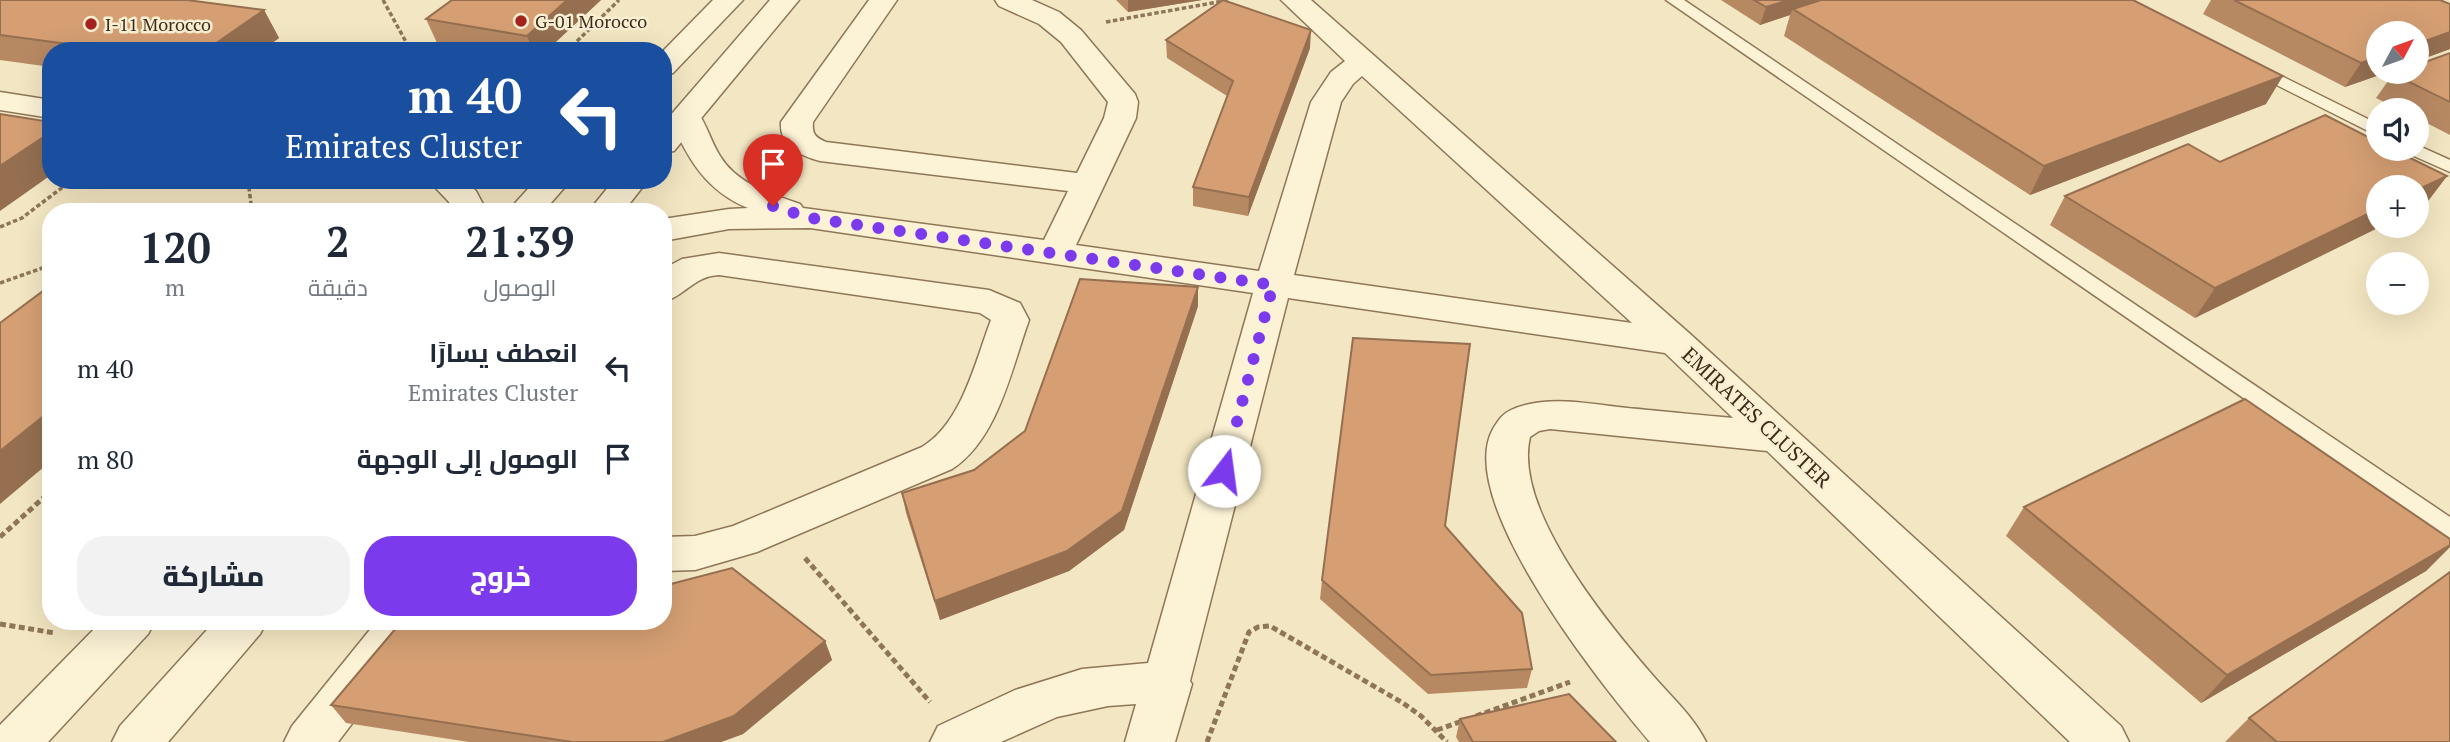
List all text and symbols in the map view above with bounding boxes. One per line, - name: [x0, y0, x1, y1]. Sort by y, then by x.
- place label: G-01 Morocco: [535, 9, 647, 33]
- place label: I-11 Morocco: [105, 12, 211, 36]
- marker: G-01 Morocco: [513, 13, 529, 29]
- marker: I-11 Morocco: [83, 16, 99, 32]
- north arrow: [2366, 21, 2429, 84]
- map controls: [2366, 21, 2429, 315]
- text: 40 m: [408, 62, 522, 127]
- icon: left: [546, 70, 637, 161]
- button: sound: [2366, 98, 2429, 161]
- text: Emirates Cluster: [285, 125, 522, 167]
- pin: [743, 134, 803, 206]
- icon: arrive: [754, 145, 792, 183]
- button: +: [2366, 175, 2429, 238]
- text: 2: [326, 213, 350, 269]
- text: 21:39: [465, 213, 575, 269]
- text: 120: [139, 219, 211, 275]
- button: −: [2366, 252, 2429, 315]
- text: m: [165, 272, 185, 303]
- text: دقيقة: [308, 272, 368, 303]
- text: الوصول: [483, 272, 557, 303]
- text: انعطف يسارًا: [429, 335, 578, 369]
- street label: EMIRATES CLUSTER: [1676, 340, 1838, 494]
- icon: left: [599, 349, 637, 387]
- text: 40 m: [77, 351, 134, 385]
- text: Emirates Cluster: [408, 377, 578, 408]
- position arrow: [1187, 434, 1261, 508]
- icon: arrive: [599, 440, 637, 478]
- text: الوصول إلى الوجهة: [357, 441, 578, 475]
- text: 80 m: [77, 442, 134, 476]
- button: مشاركة: [77, 536, 350, 616]
- button: خروج: [364, 536, 637, 616]

